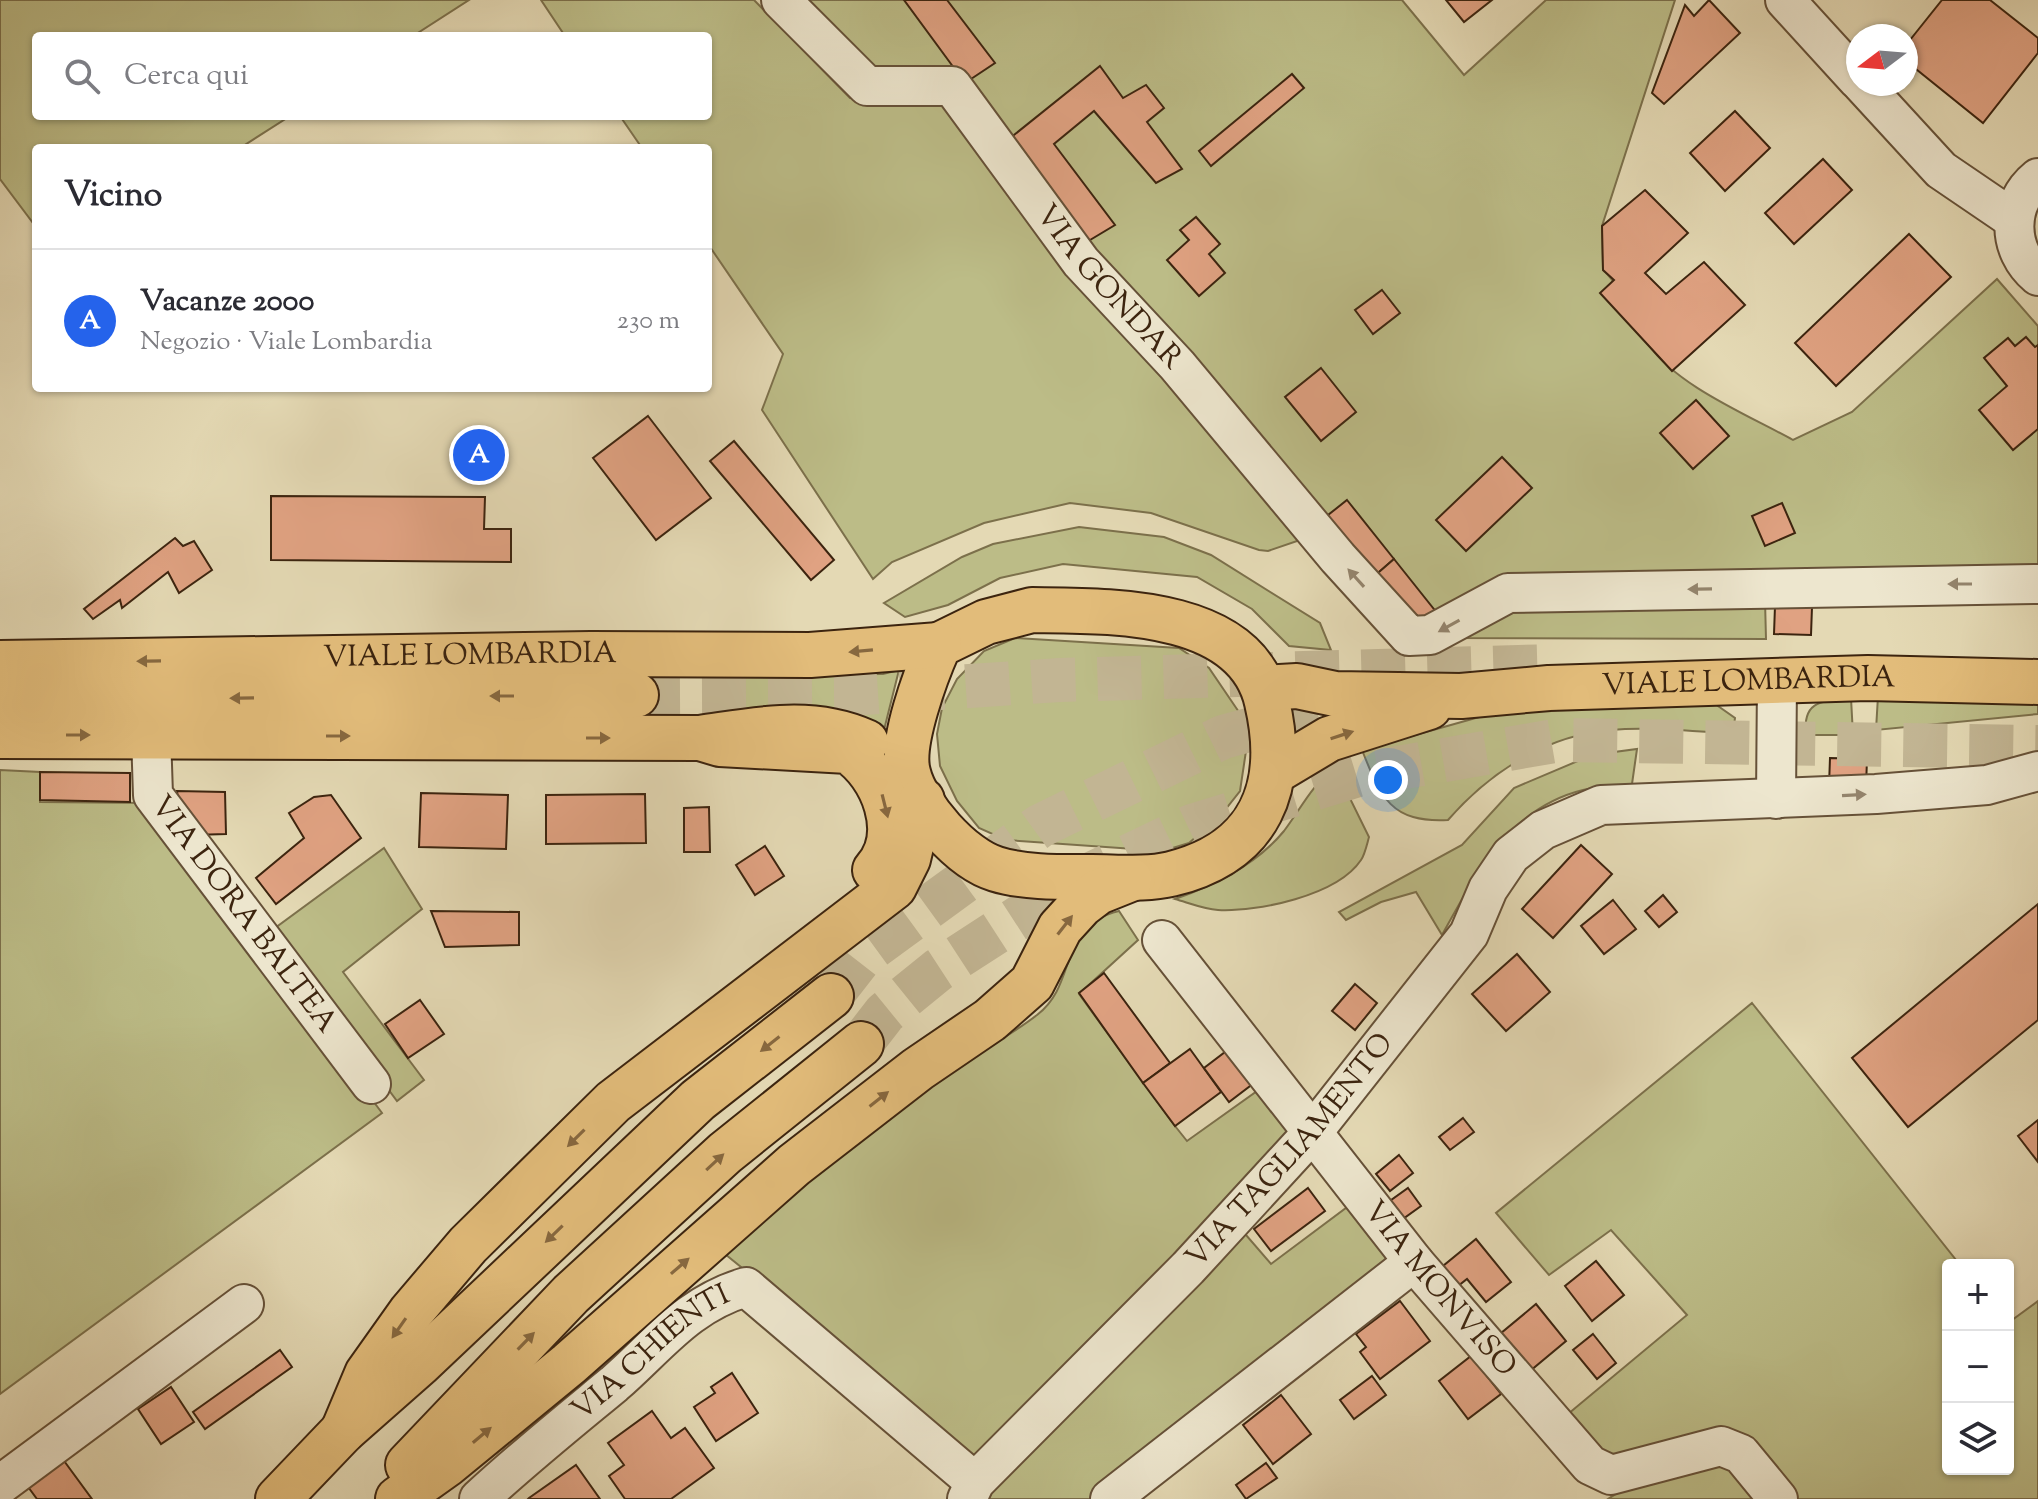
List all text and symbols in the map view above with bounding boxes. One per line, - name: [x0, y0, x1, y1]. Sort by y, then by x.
- north arrow: [1846, 24, 1918, 96]
- search box: [32, 32, 712, 120]
- icon: search: [60, 54, 104, 98]
- text: Cerca qui: [124, 55, 249, 98]
- text: Vicino: [64, 172, 162, 221]
- street label: VIA GONDAR: [1025, 196, 1193, 380]
- text: Vacanze 2000: [140, 281, 314, 324]
- text: A: [79, 303, 101, 340]
- text: 230 m: [617, 303, 680, 340]
- text: Negozio · Viale Lombardia: [140, 324, 432, 361]
- pin: A: [453, 425, 505, 485]
- one-way arrow: [1347, 569, 1365, 588]
- one-way arrow: [1947, 578, 1972, 590]
- one-way arrow: [1687, 582, 1712, 595]
- one-way arrow: [1437, 619, 1460, 632]
- street label: VIALE LOMBARDIA: [323, 632, 617, 680]
- one-way arrow: [848, 645, 873, 658]
- one-way arrow: [136, 655, 161, 668]
- street label: VIALE LOMBARDIA: [1601, 656, 1896, 708]
- one-way arrow: [489, 689, 514, 702]
- one-way arrow: [229, 691, 254, 704]
- one-way arrow: [66, 729, 91, 741]
- one-way arrow: [1331, 729, 1355, 741]
- one-way arrow: [326, 730, 351, 742]
- one-way arrow: [586, 732, 611, 744]
- your location: [1368, 760, 1408, 800]
- street label: VIA DORA BALTEA: [139, 787, 347, 1043]
- one-way arrow: [1842, 788, 1867, 801]
- one-way arrow: [879, 793, 892, 818]
- one-way arrow: [1056, 915, 1073, 935]
- street label: VIA TAGLIAMENTO: [1176, 1024, 1404, 1278]
- one-way arrow: [760, 1035, 780, 1052]
- one-way arrow: [869, 1092, 889, 1108]
- one-way arrow: [567, 1128, 586, 1147]
- one-way arrow: [704, 1154, 724, 1171]
- street label: VIA MONVISO: [1353, 1192, 1526, 1387]
- one-way arrow: [545, 1224, 564, 1243]
- one-way arrow: [669, 1258, 689, 1275]
- map controls: [1942, 1259, 2014, 1475]
- button: +: [1942, 1259, 2014, 1331]
- street label: VIA CHIENTI: [562, 1274, 737, 1432]
- one-way arrow: [392, 1318, 408, 1339]
- button: −: [1942, 1331, 2014, 1403]
- one-way arrow: [517, 1332, 535, 1351]
- button: layers: [1942, 1403, 2014, 1475]
- one-way arrow: [472, 1427, 492, 1444]

